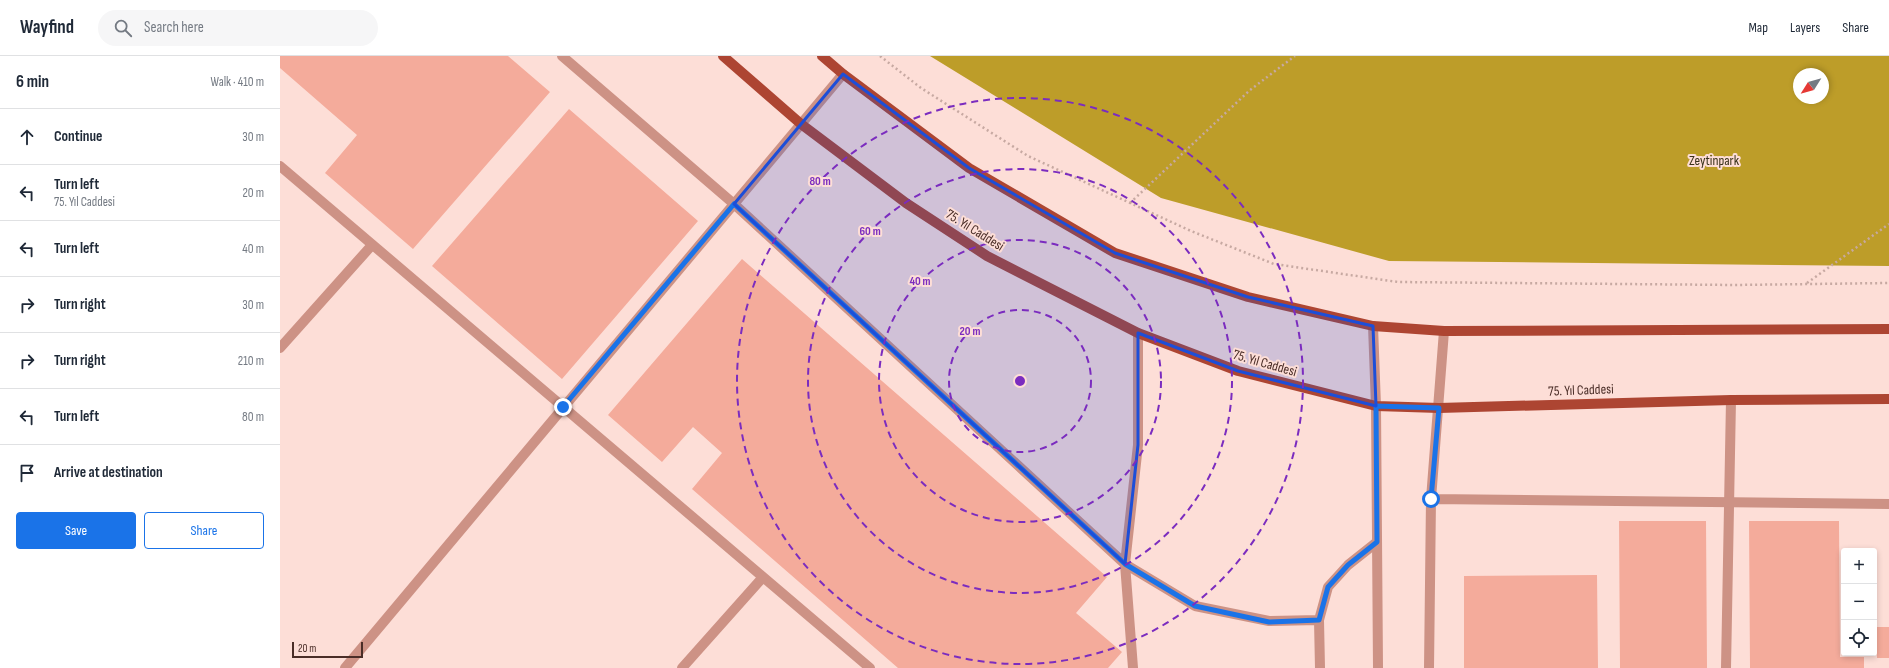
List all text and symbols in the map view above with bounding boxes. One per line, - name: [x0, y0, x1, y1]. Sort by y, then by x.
- search box: [98, 10, 378, 46]
- text: Wayfind: [20, 16, 74, 39]
- icon: search: [112, 17, 134, 39]
- text: Search here: [144, 18, 204, 37]
- text: Map: [1748, 19, 1768, 36]
- text: Layers: [1790, 19, 1820, 36]
- text: Share: [1842, 19, 1869, 36]
- north arrow: [1793, 68, 1829, 104]
- text: 6 min: [16, 72, 49, 92]
- text: Walk · 410 m: [211, 74, 264, 90]
- icon: ahead: [16, 126, 38, 148]
- text: Continue: [54, 127, 103, 146]
- text: 30 m: [242, 129, 264, 145]
- park label: Zeytinpark: [1689, 152, 1740, 169]
- text: 80 m: [809, 174, 831, 189]
- text: Turn left: [54, 175, 99, 194]
- icon: left: [16, 182, 38, 204]
- text: 20 m: [242, 185, 264, 201]
- text: 75. Yıl Caddesi: [54, 194, 115, 210]
- street label: 75. Yıl Caddesi: [943, 205, 1007, 255]
- text: 60 m: [859, 224, 881, 239]
- icon: left: [16, 238, 38, 260]
- text: Turn left: [54, 239, 99, 258]
- text: 40 m: [242, 241, 264, 257]
- text: 40 m: [909, 274, 931, 289]
- icon: right: [16, 294, 38, 316]
- text: Turn right: [54, 295, 106, 314]
- text: 30 m: [242, 297, 264, 313]
- text: 20 m: [960, 324, 980, 339]
- street label: 75. Yıl Caddesi: [1231, 346, 1299, 380]
- icon: right: [16, 350, 38, 372]
- text: Turn right: [54, 351, 106, 370]
- text: 210 m: [238, 353, 264, 369]
- centre of rings: [1013, 374, 1027, 388]
- street label: 75. Yıl Caddesi: [1548, 380, 1614, 400]
- route end: [554, 398, 572, 416]
- icon: left: [16, 406, 38, 428]
- text: Turn left: [54, 407, 99, 426]
- text: 80 m: [242, 409, 264, 425]
- icon: arrive: [16, 462, 38, 484]
- text: Arrive at destination: [54, 463, 163, 482]
- route start: [1422, 490, 1440, 508]
- button: Save: [16, 512, 136, 549]
- button: Share: [144, 512, 264, 549]
- map controls: [1841, 548, 1877, 656]
- button: +: [1841, 548, 1877, 584]
- button: −: [1841, 584, 1877, 620]
- button: locate: [1841, 620, 1877, 656]
- scale bar: [292, 640, 363, 659]
- text: 20 m: [298, 642, 316, 655]

